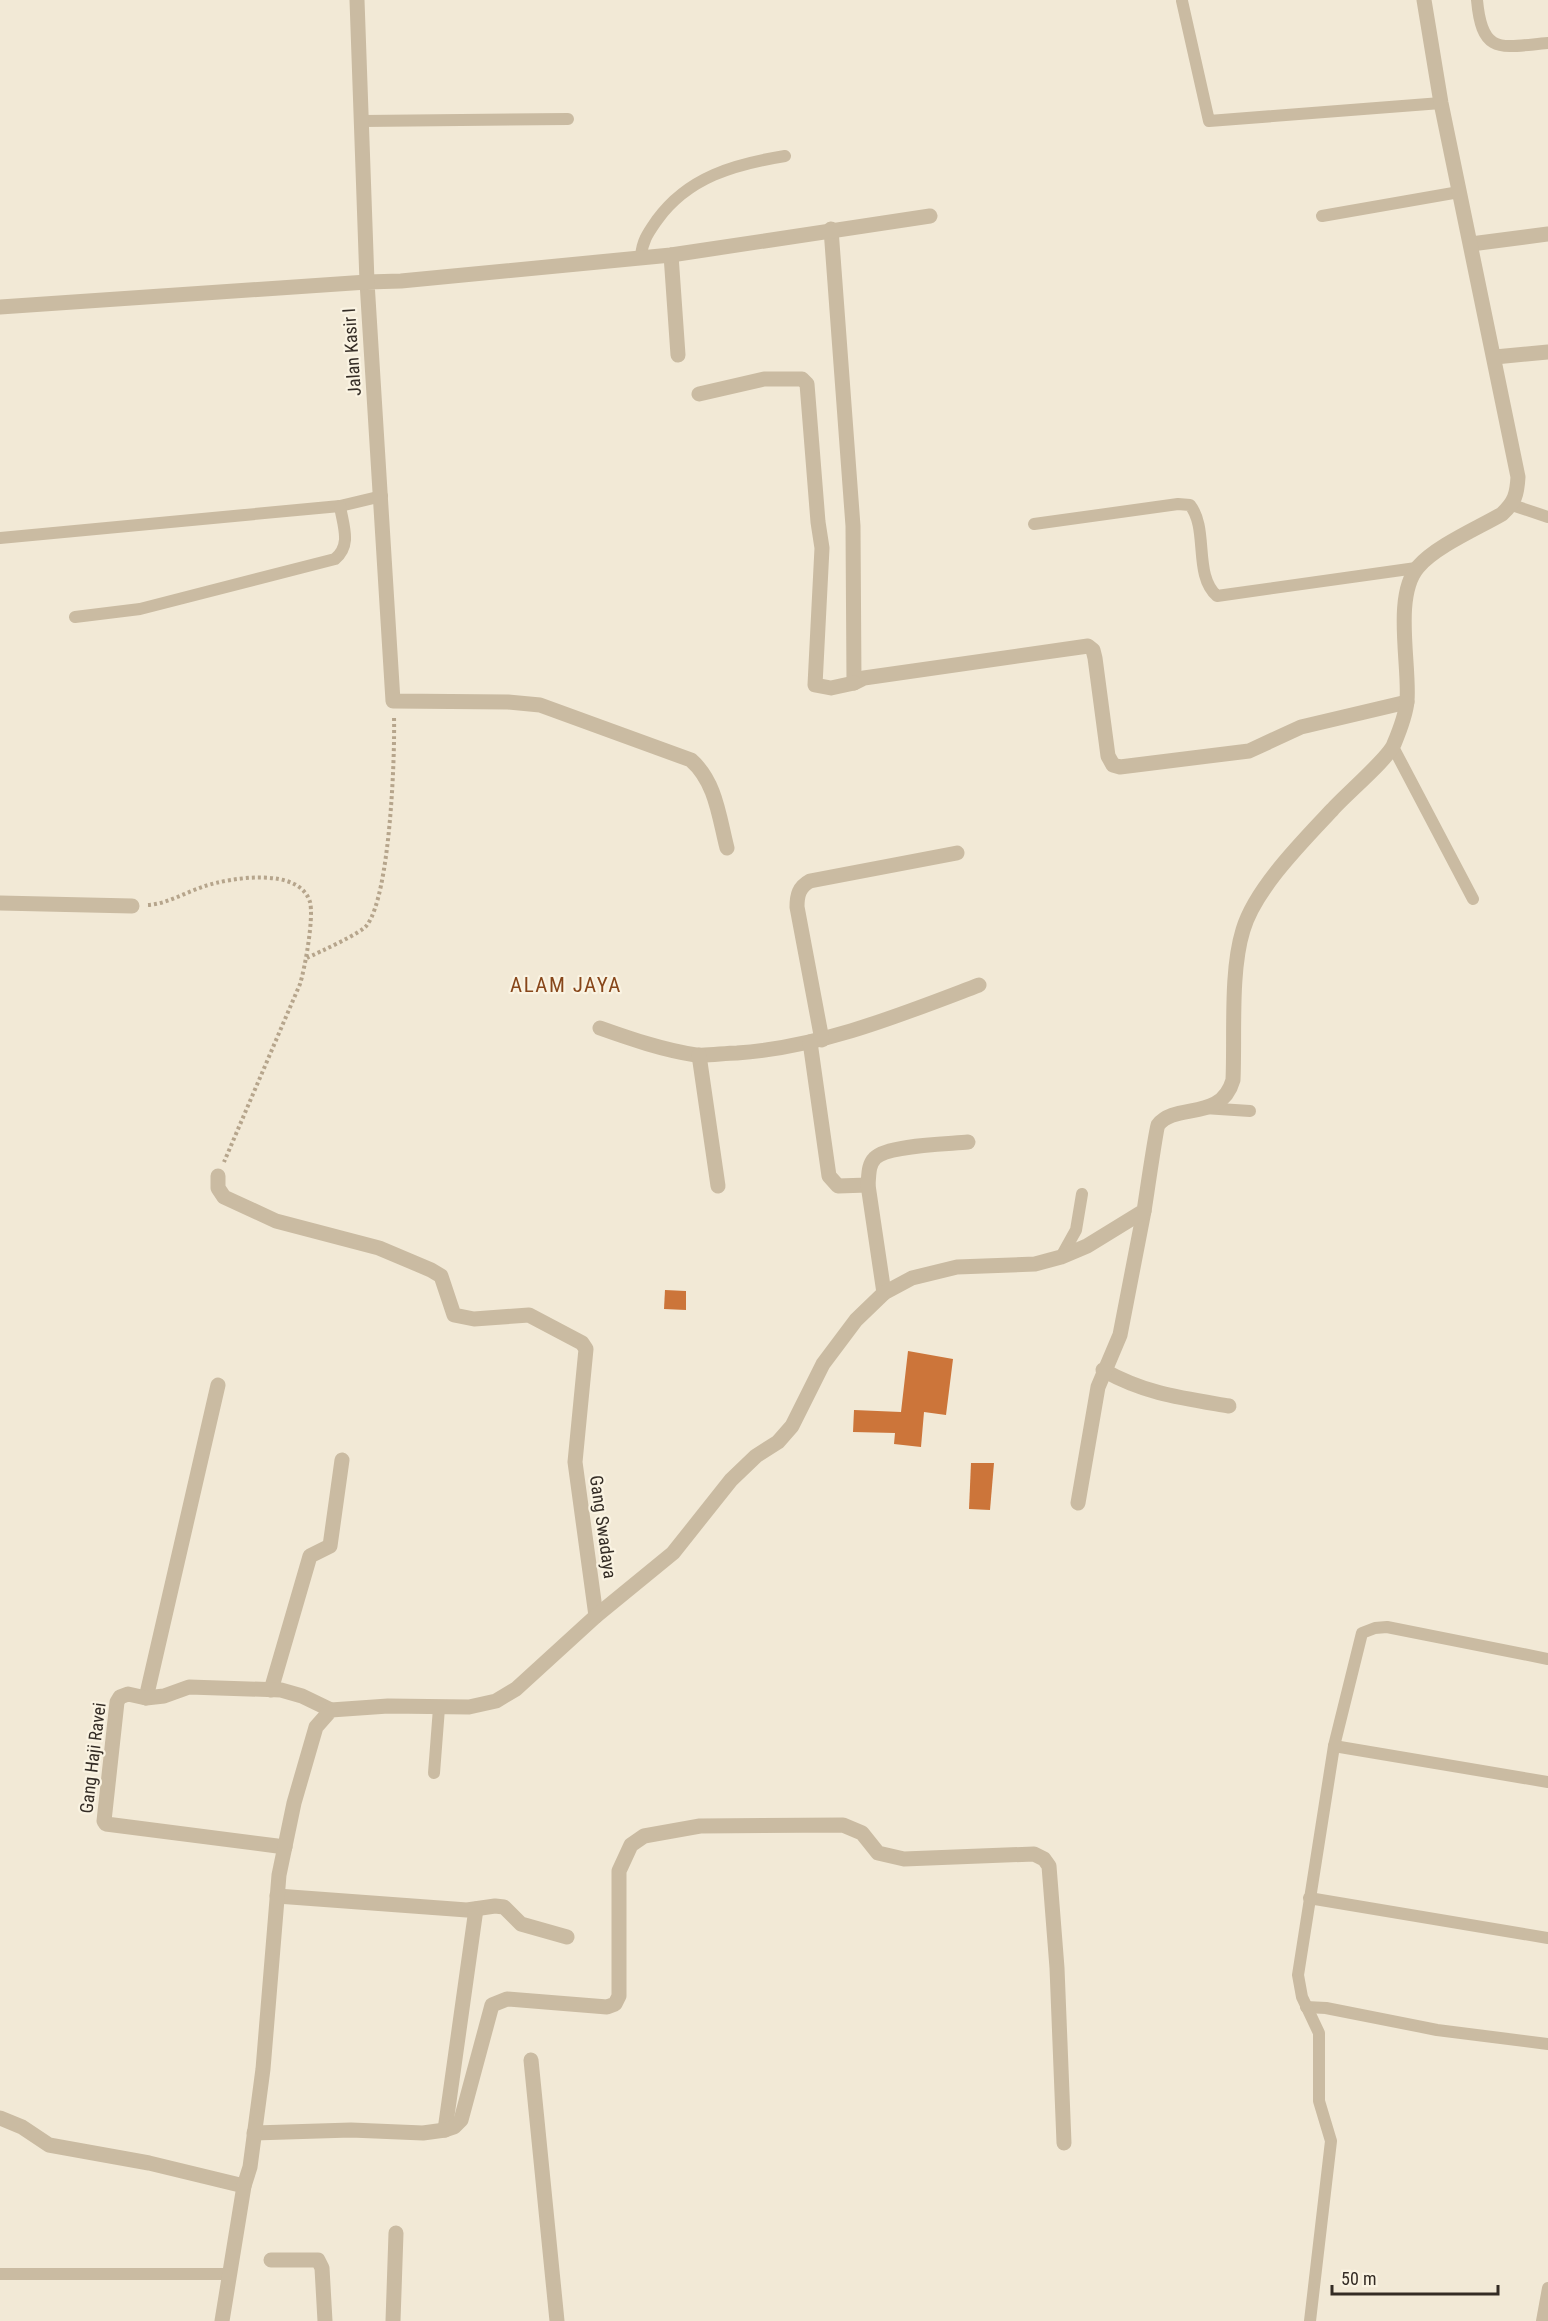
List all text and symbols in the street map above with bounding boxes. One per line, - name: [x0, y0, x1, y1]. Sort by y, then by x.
- street label: Jalan Kasir I: [338, 307, 365, 397]
- district label: ALAM JAYA: [510, 973, 622, 997]
- street label: Gang Swadaya: [586, 1474, 621, 1580]
- street label: Gang Haji Ravei: [75, 1701, 110, 1814]
- scale bar: [1332, 2258, 1498, 2296]
- text: 50 m: [1341, 2268, 1376, 2289]

